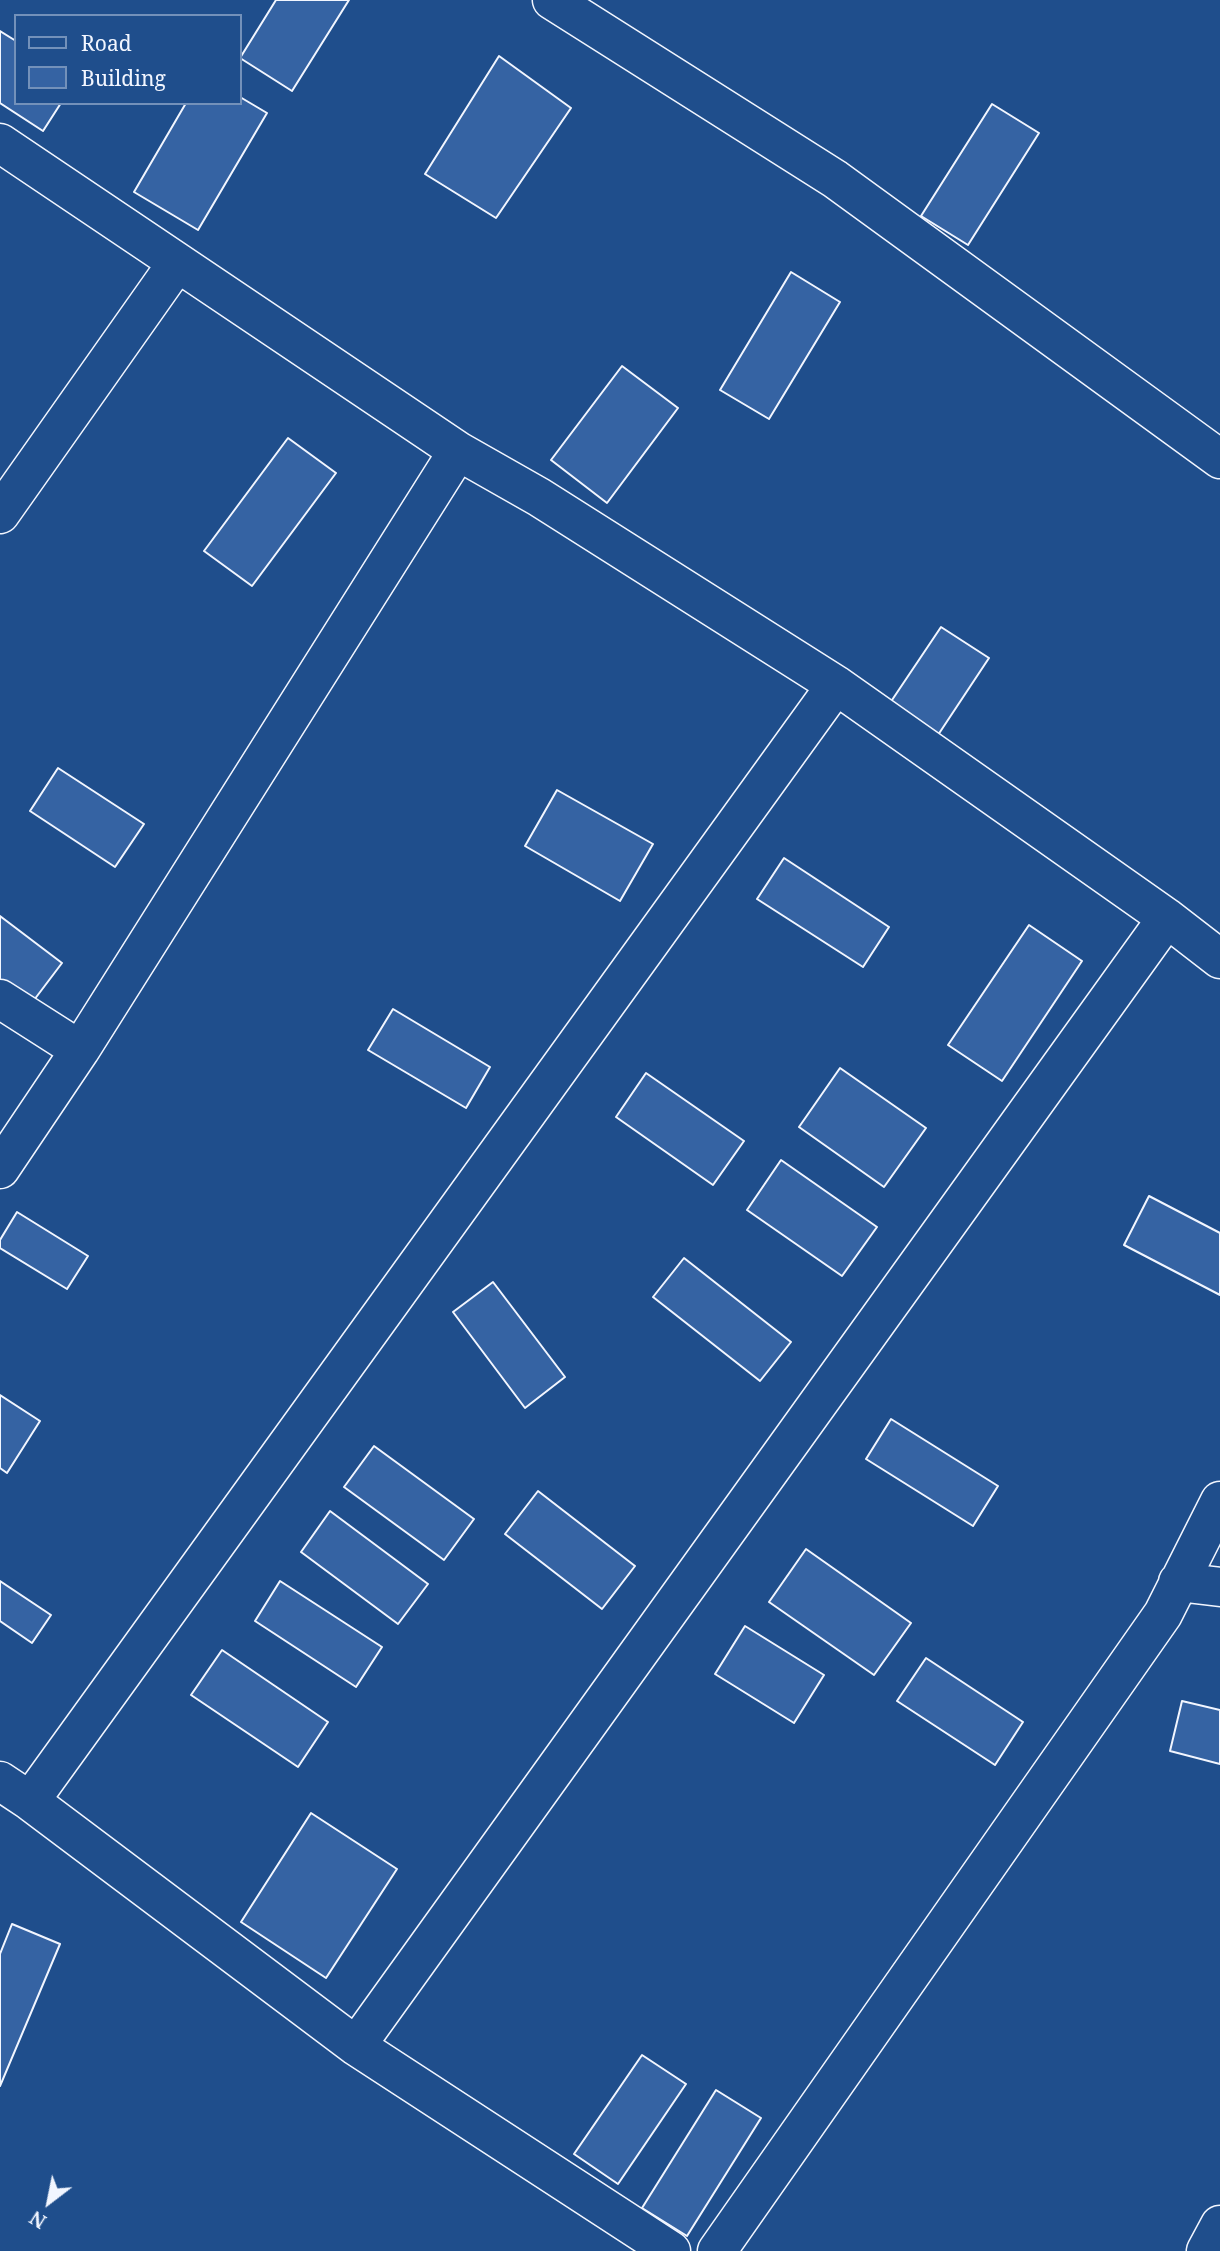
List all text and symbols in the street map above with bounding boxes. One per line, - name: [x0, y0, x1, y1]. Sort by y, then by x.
- legend: [14, 14, 242, 105]
- text: Road: [81, 29, 132, 57]
- text: Building: [81, 64, 166, 92]
- north arrow: [14, 2167, 84, 2237]
- text: N: [25, 2205, 51, 2235]

